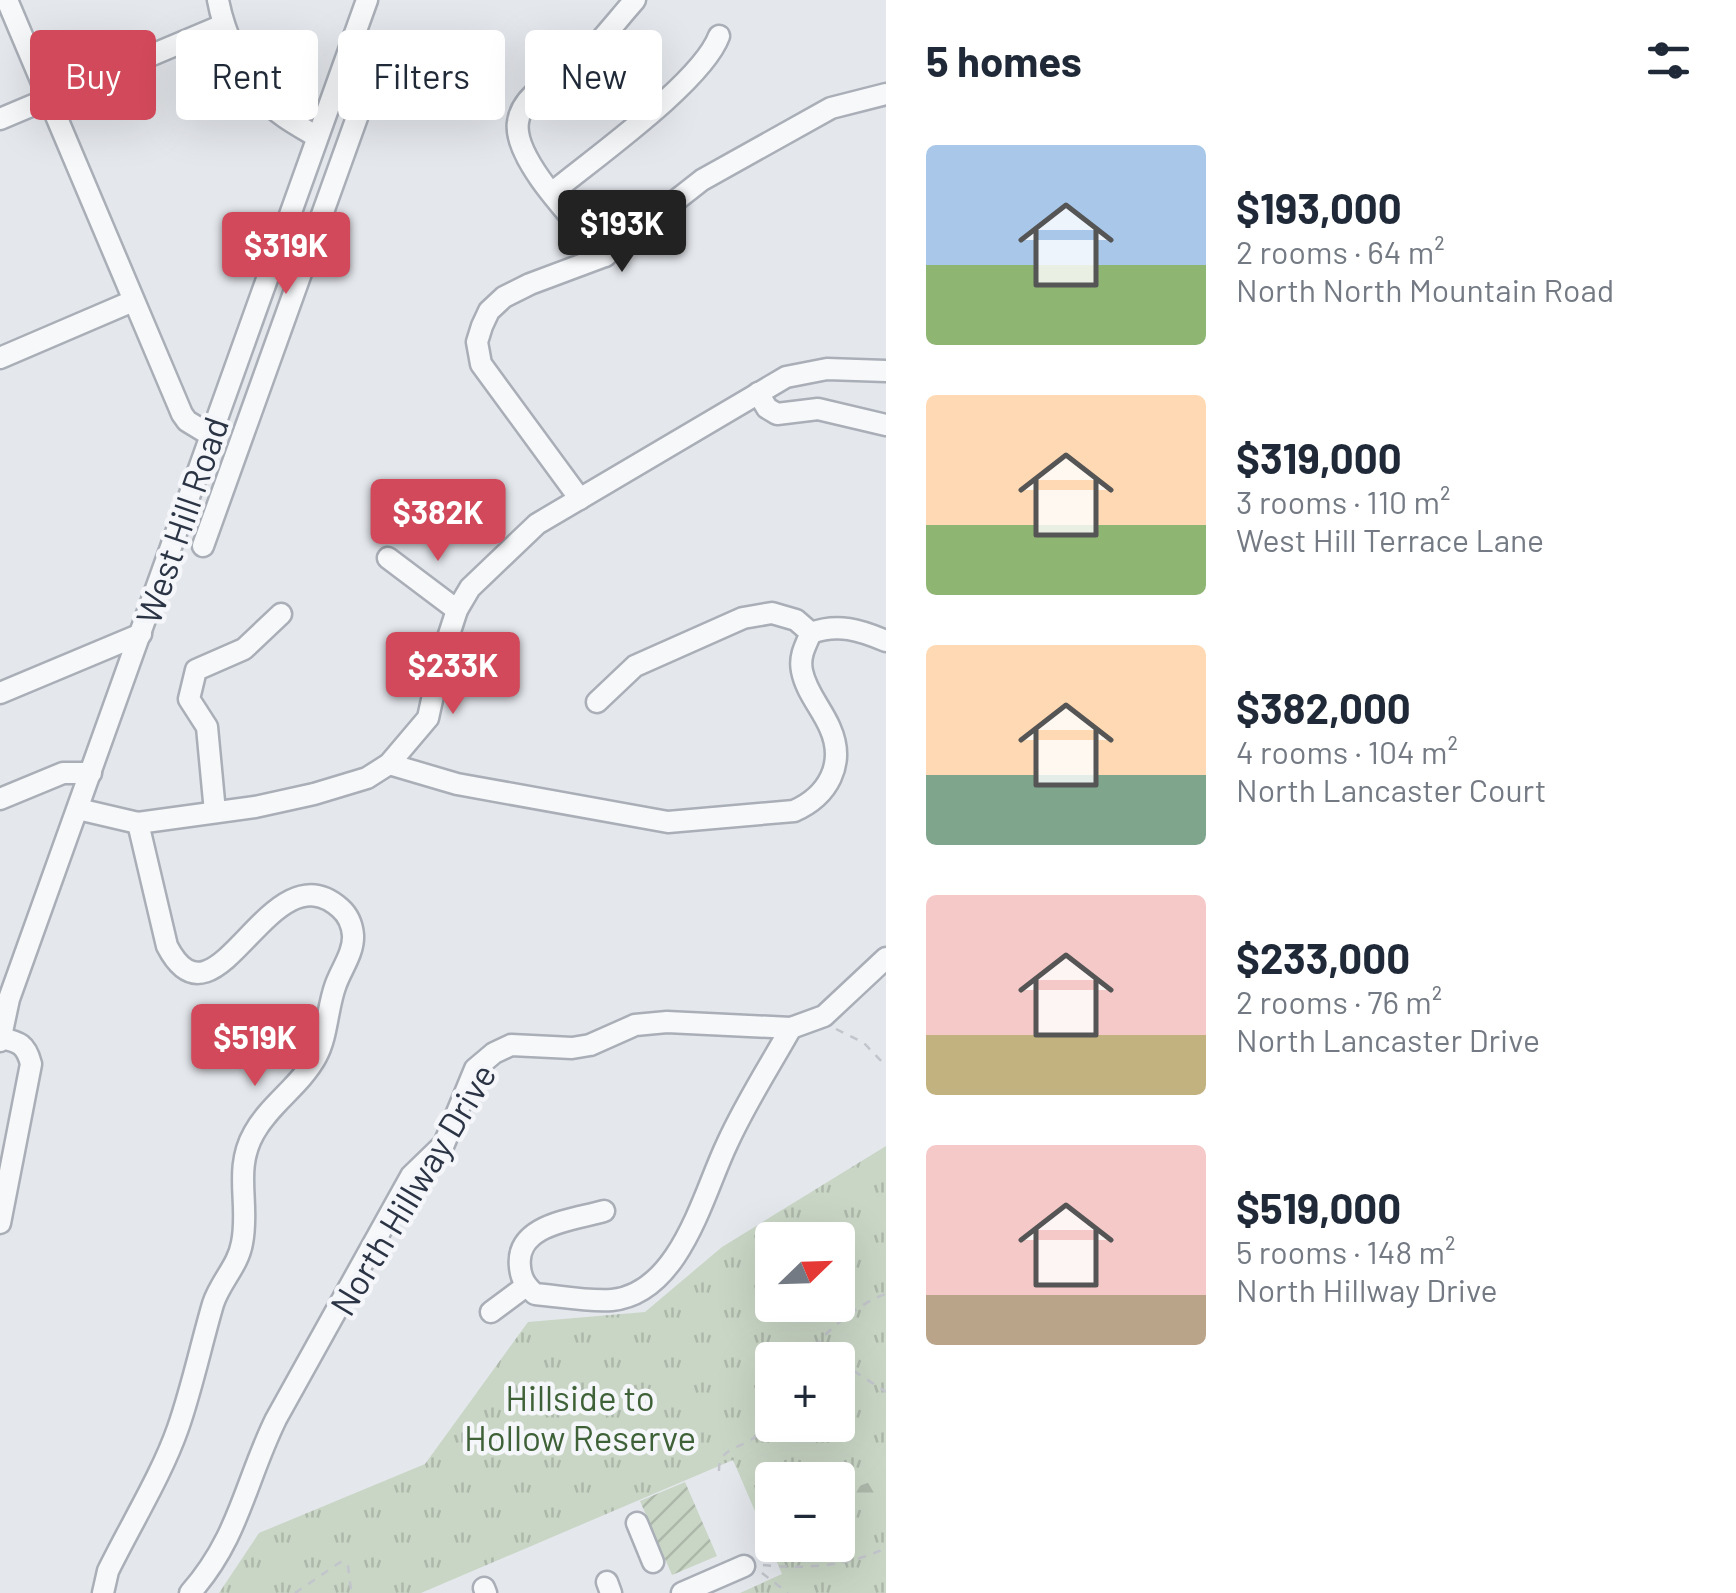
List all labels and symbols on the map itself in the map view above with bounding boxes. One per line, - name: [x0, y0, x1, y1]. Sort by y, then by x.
- pin: $193K: [552, 190, 692, 275]
- pin: $319K: [216, 212, 356, 297]
- street label: West Hill Road: [126, 411, 236, 629]
- pin: $382K: [368, 479, 508, 564]
- pin: $233K: [383, 632, 523, 717]
- pin: $519K: [185, 1004, 325, 1089]
- street label: North Hillway Drive: [320, 1056, 504, 1322]
- north arrow: [755, 1222, 855, 1322]
- park label: Hillside to Hollow Reserve: [464, 1376, 696, 1458]

